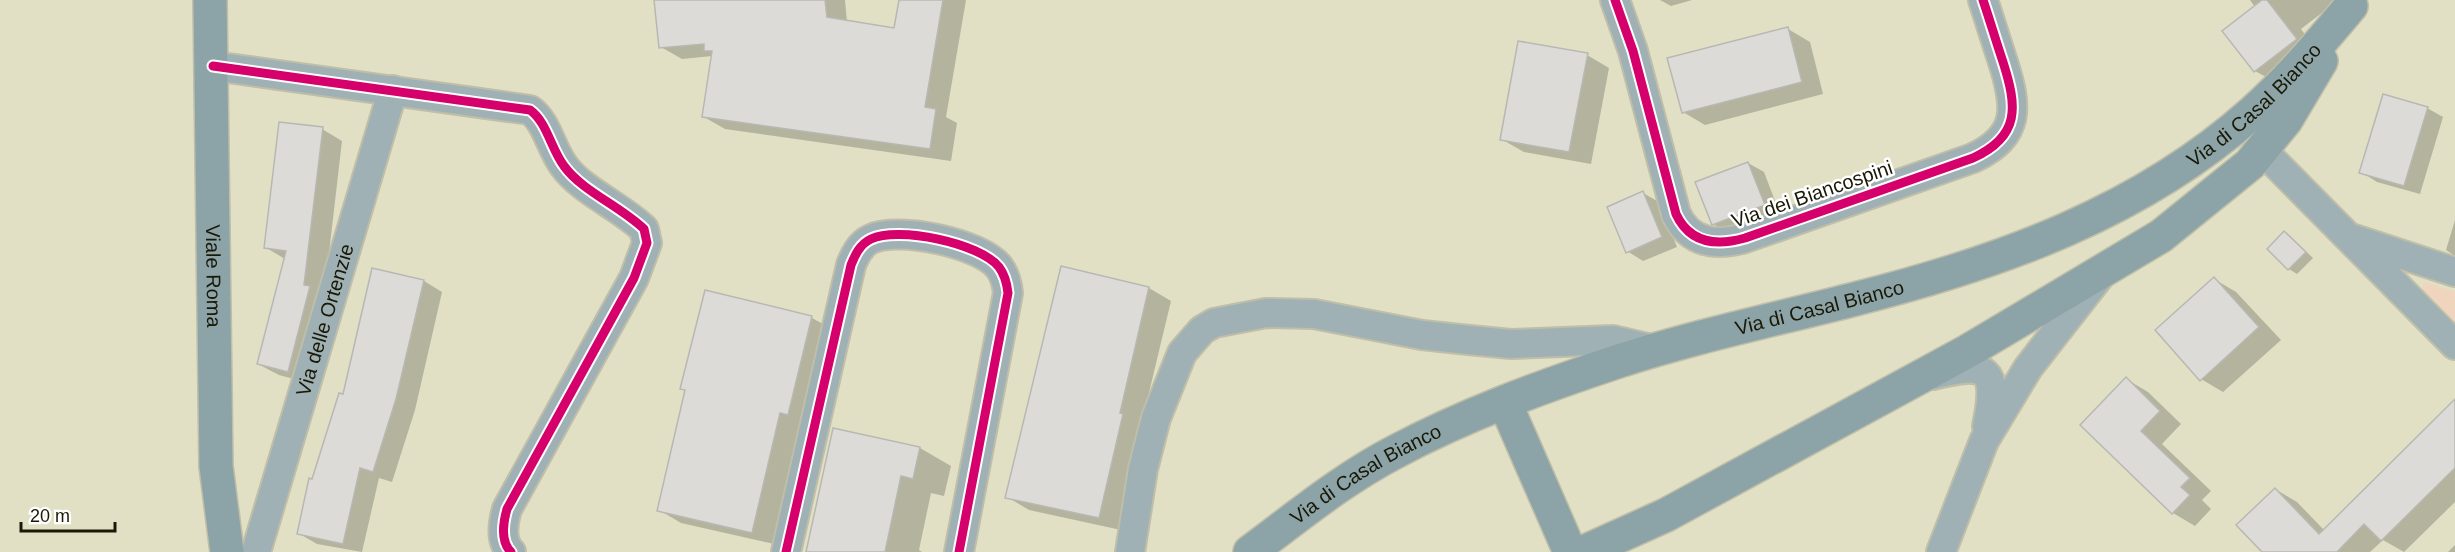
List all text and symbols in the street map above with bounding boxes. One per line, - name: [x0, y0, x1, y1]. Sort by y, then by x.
- street label: Via di Casal Bianco: [2183, 39, 2325, 171]
- street label: Via dei Biancospini: [1729, 156, 1895, 232]
- street label: Viale Roma: [202, 224, 225, 329]
- street label: Via delle Ortenzie: [292, 241, 358, 399]
- street label: Via di Casal Bianco: [1733, 276, 1906, 339]
- street label: Via di Casal Bianco: [1286, 420, 1445, 529]
- scale bar: [21, 495, 116, 533]
- text: 20 m: [30, 506, 70, 526]

